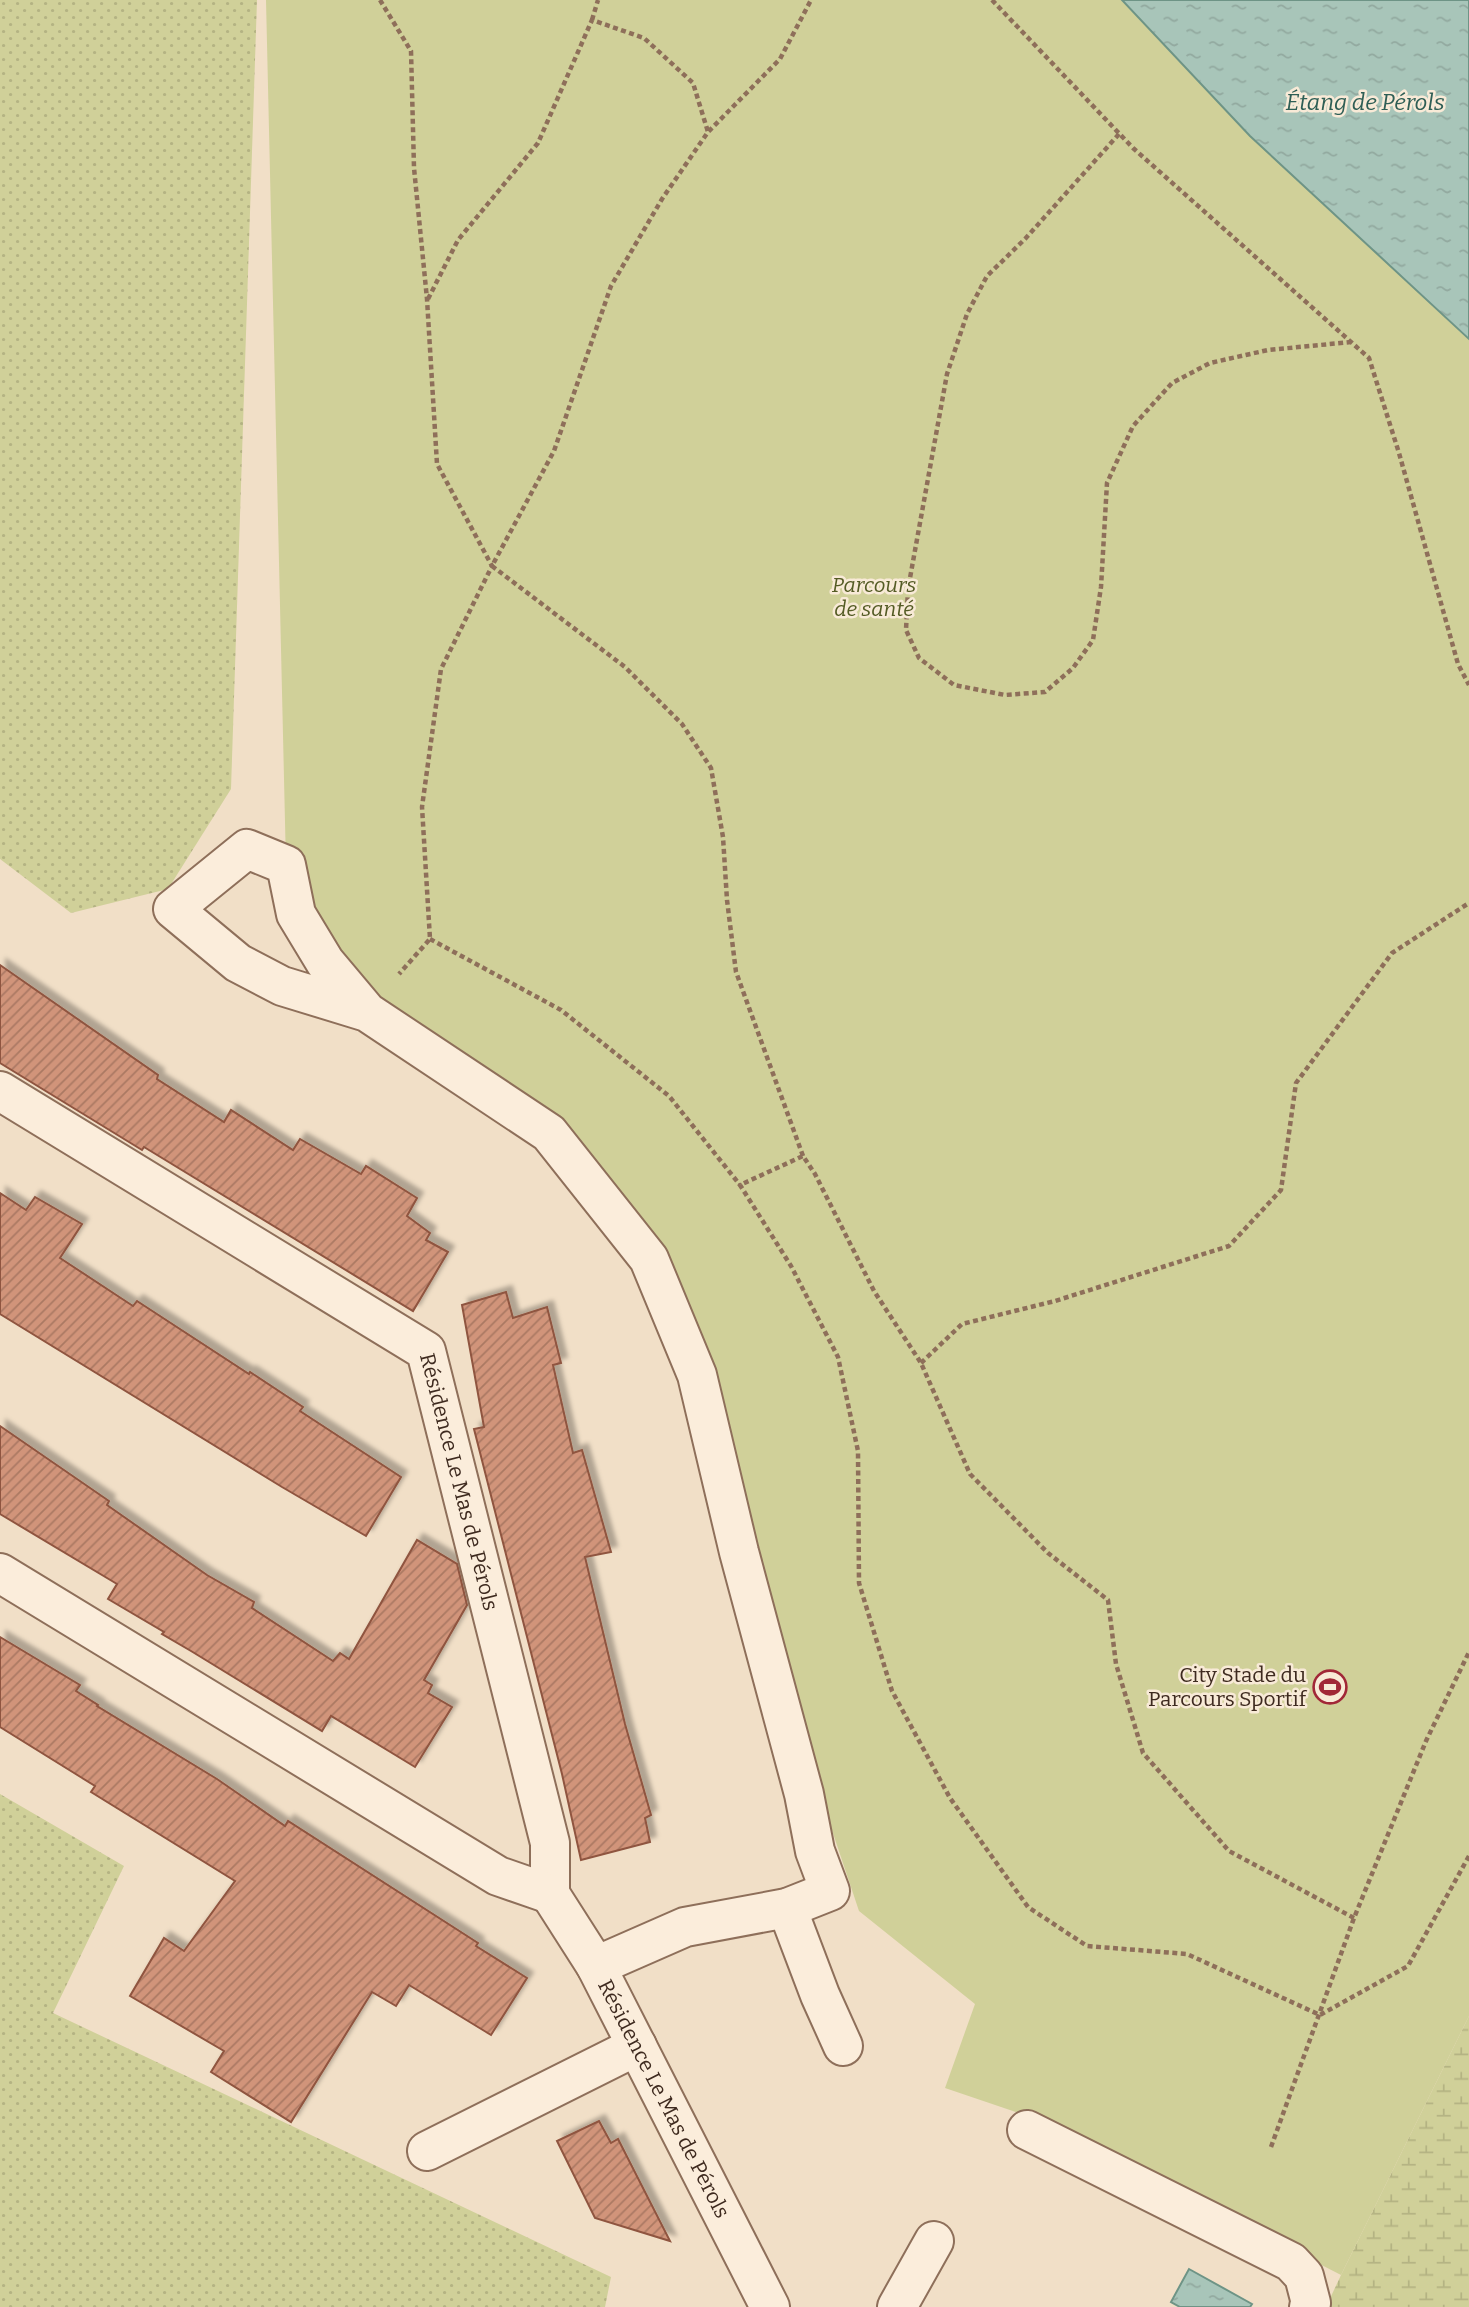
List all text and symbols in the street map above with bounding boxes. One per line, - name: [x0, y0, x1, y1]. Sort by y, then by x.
- water label: Étang de Pérols: [1285, 88, 1445, 116]
- park label: Parcours de santé: [832, 572, 916, 622]
- street label: Résidence Le Mas de Pérols: [414, 1350, 504, 1613]
- place label: City Stade du Parcours Sportif: [1148, 1662, 1308, 1712]
- sports icon: City Stade du Parcours Sportif: [1311, 1668, 1349, 1706]
- street label: Résidence Le Mas de Pérols: [592, 1975, 735, 2223]

